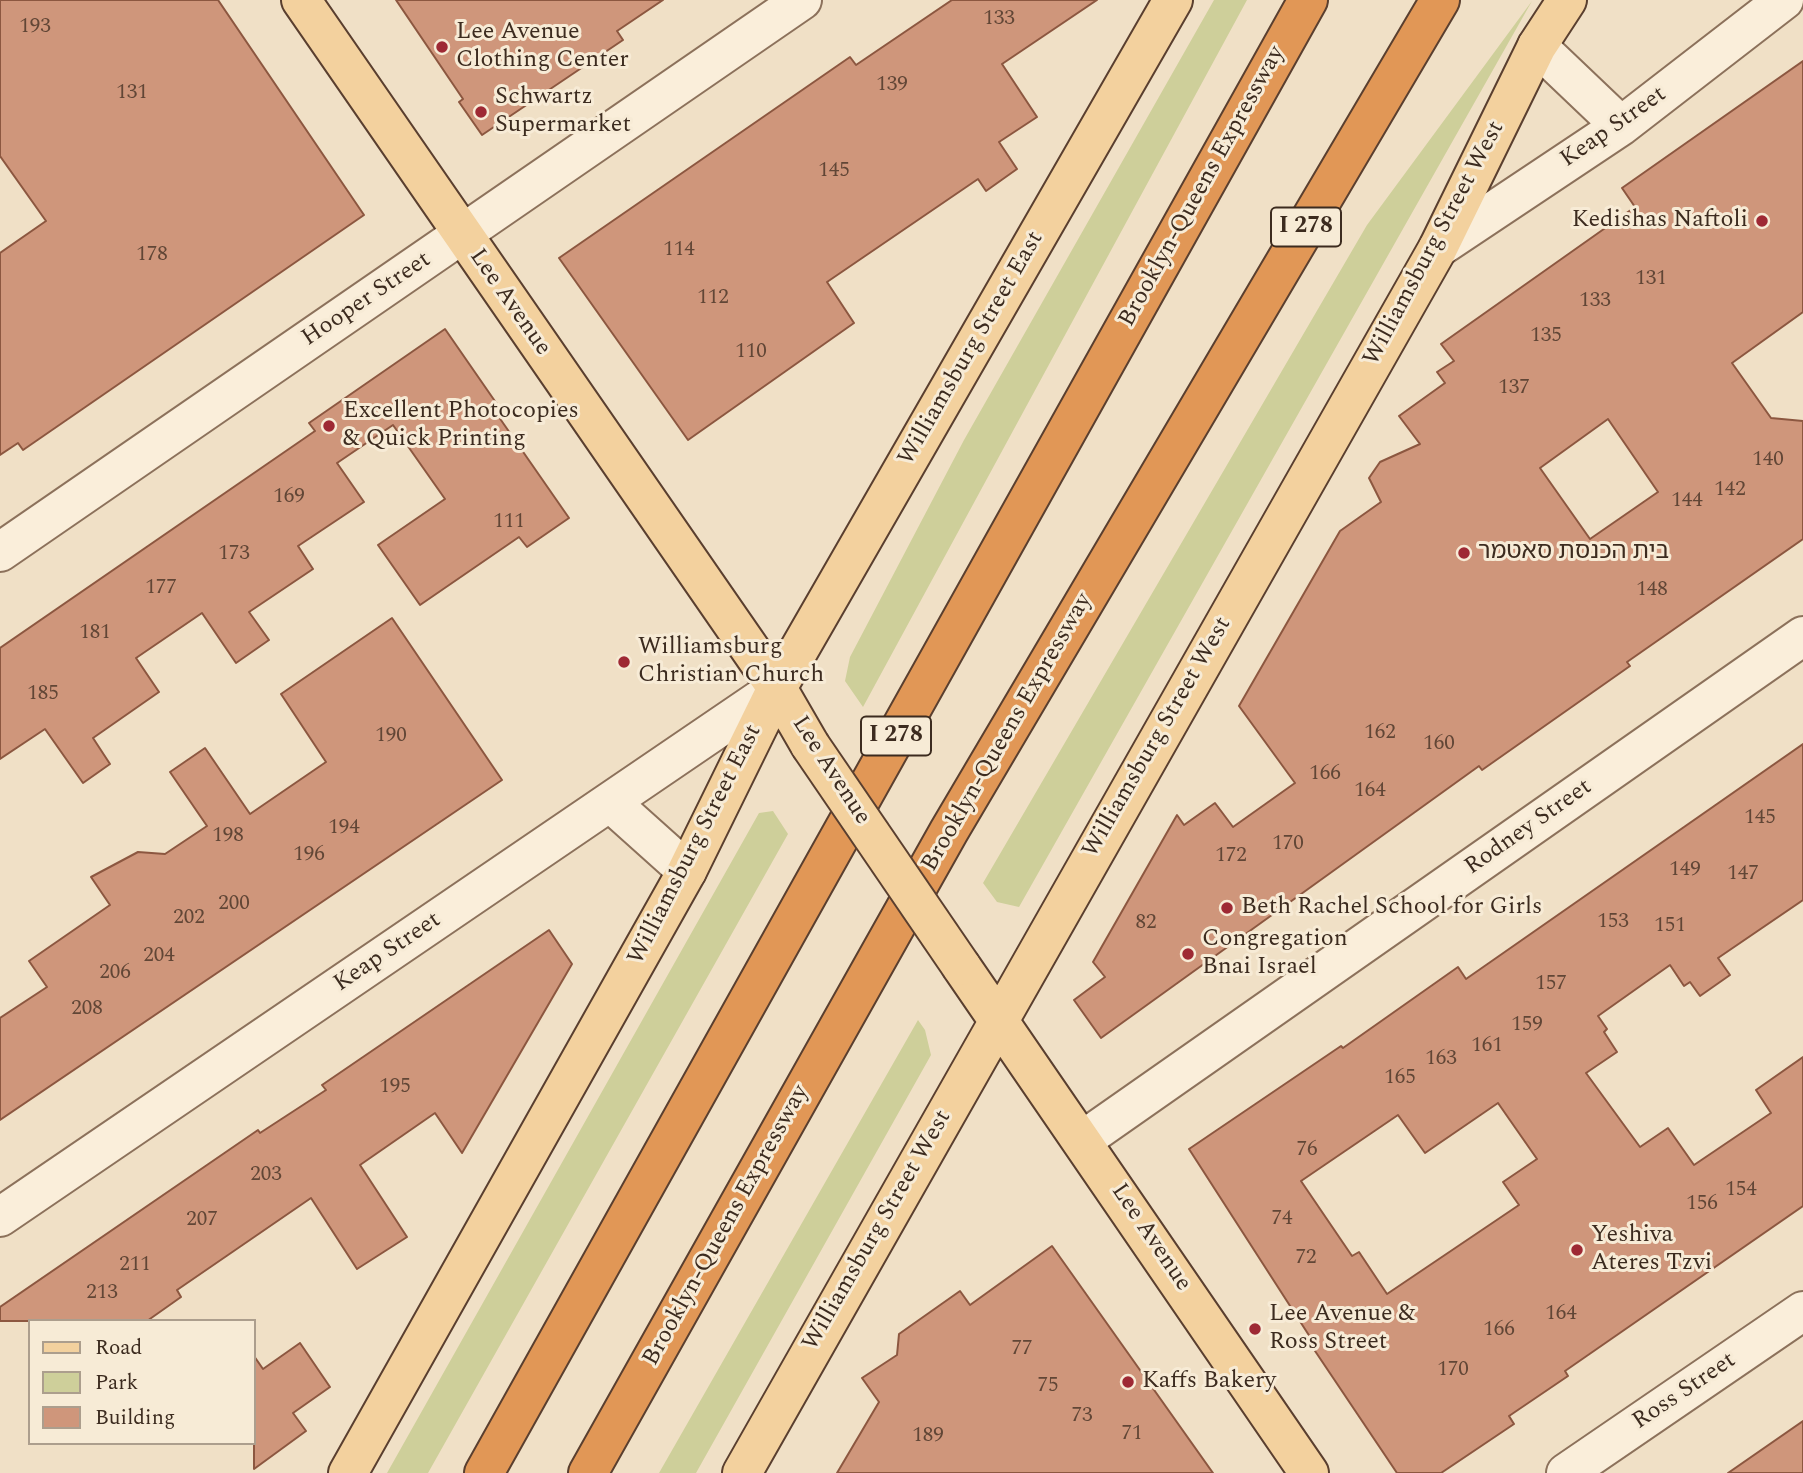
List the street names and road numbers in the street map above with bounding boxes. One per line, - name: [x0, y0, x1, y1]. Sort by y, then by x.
- street label: Brooklyn-Queens Expressway: [1114, 42, 1292, 332]
- street label: Keap Street: [1555, 81, 1673, 175]
- street label: Williamsburg Street West: [1358, 117, 1512, 371]
- road number: I 278: [1271, 208, 1341, 246]
- street label: Williamsburg Street East: [893, 227, 1051, 471]
- street label: Lee Avenue: [462, 244, 556, 362]
- street label: Hooper Street: [297, 246, 437, 354]
- street label: Brooklyn-Queens Expressway: [916, 589, 1100, 877]
- street label: Williamsburg Street West: [1077, 613, 1239, 863]
- street label: Lee Avenue: [784, 711, 876, 831]
- road number: I 278: [861, 716, 931, 756]
- street label: Williamsburg Street East: [623, 720, 769, 970]
- street label: Rodney Street: [1460, 774, 1598, 882]
- street label: Keap Street: [329, 907, 447, 999]
- street label: Brooklyn-Queens Expressway: [638, 1081, 816, 1371]
- street label: Williamsburg Street West: [797, 1106, 959, 1356]
- street label: Lee Avenue: [1103, 1179, 1197, 1297]
- street label: Ross Street: [1628, 1347, 1742, 1437]

